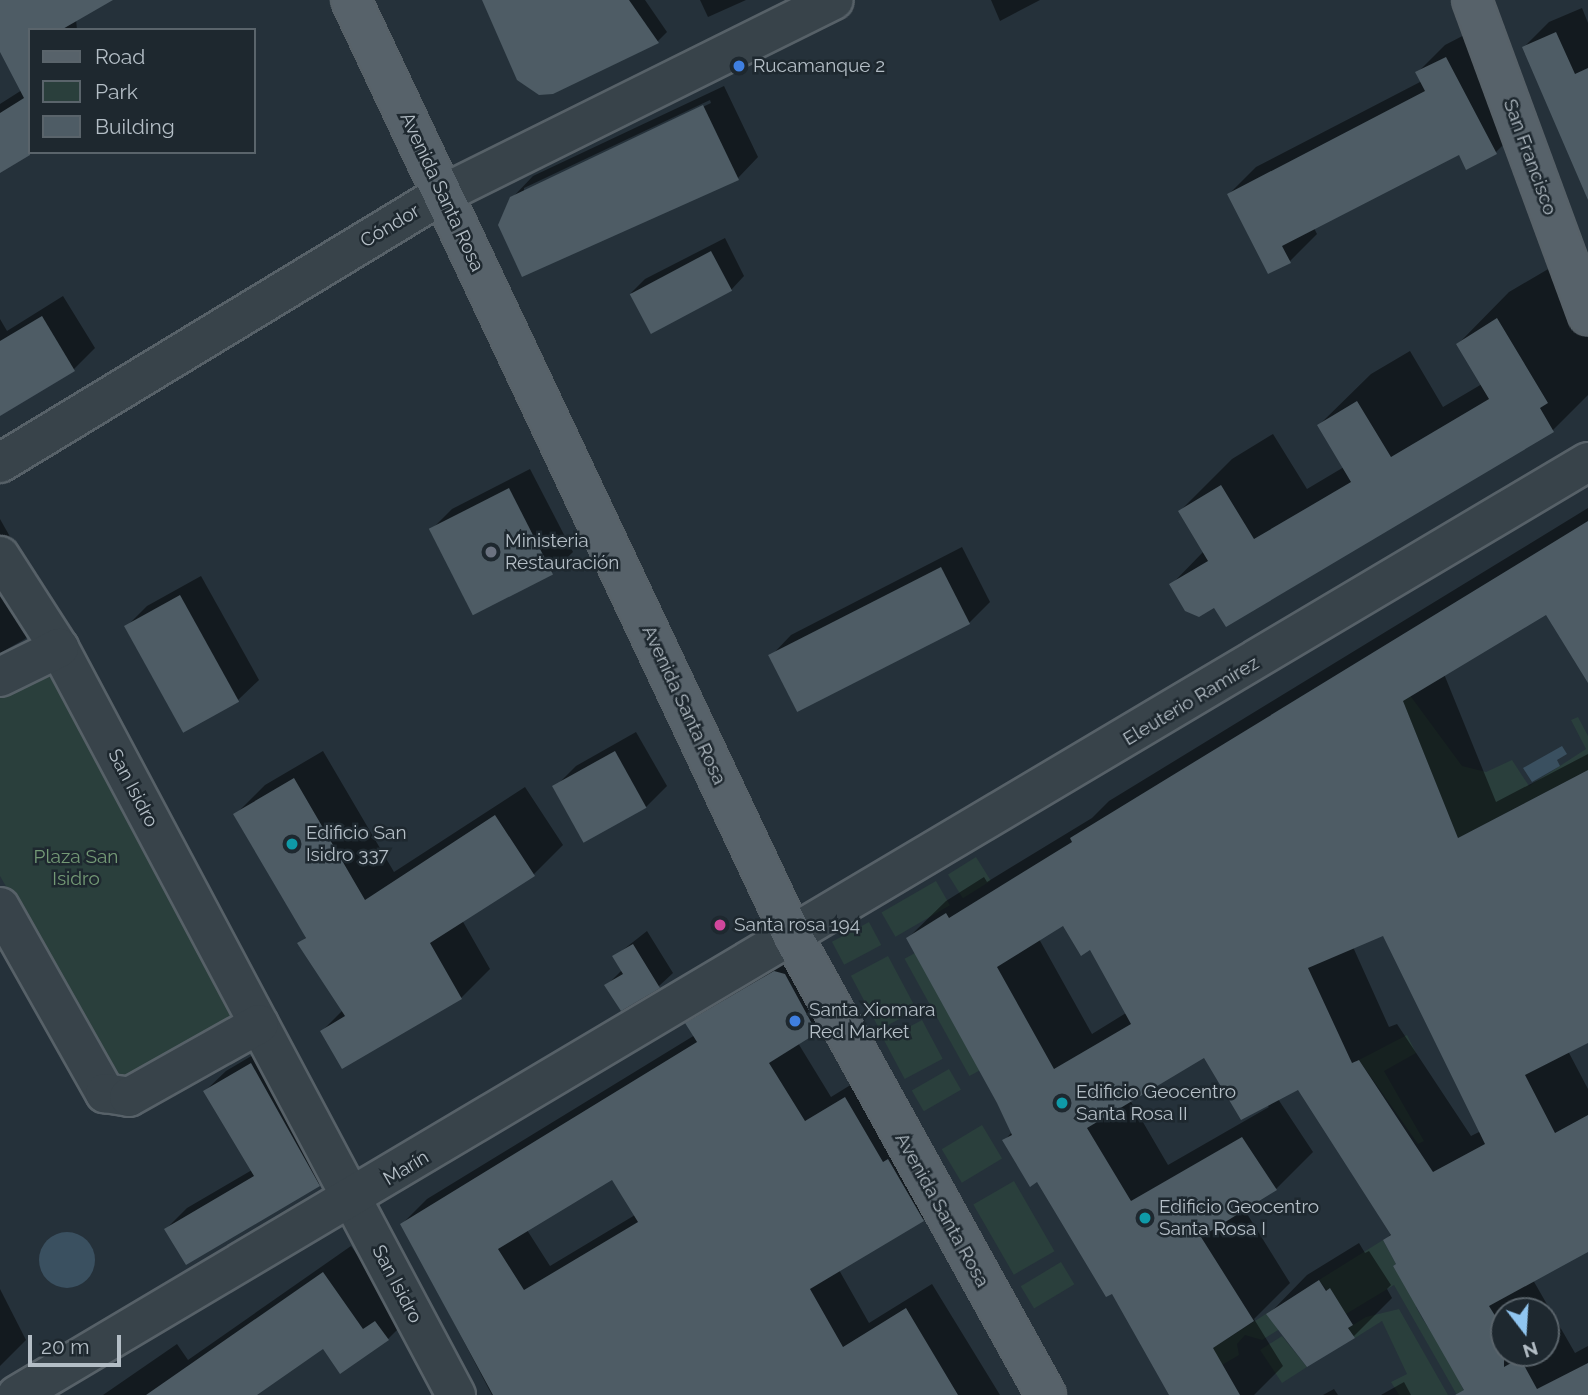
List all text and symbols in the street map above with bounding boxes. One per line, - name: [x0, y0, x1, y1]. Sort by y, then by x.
- legend: [28, 28, 256, 154]
- text: Road: [95, 44, 145, 69]
- place label: Rucamanque 2: [753, 55, 885, 77]
- marker: Rucamanque 2: [731, 58, 747, 74]
- text: Park: [95, 79, 138, 104]
- street label: San Francisco: [1498, 96, 1562, 218]
- street label: Avenida Santa Rosa: [395, 109, 489, 275]
- text: Building: [95, 114, 175, 139]
- street label: Cóndor: [356, 199, 424, 253]
- place label: Ministeria Restauración: [505, 530, 619, 574]
- marker: Ministeria Restauración: [483, 544, 499, 560]
- street label: Avenida Santa Rosa: [637, 622, 731, 788]
- street label: Eleuterio Ramírez: [1119, 651, 1263, 751]
- street label: San Isidro: [103, 745, 163, 831]
- place label: Edificio San Isidro 337: [306, 822, 407, 866]
- marker: Edificio San Isidro 337: [284, 836, 300, 852]
- park label: Plaza San Isidro: [34, 846, 118, 890]
- place label: Santa rosa 194: [734, 914, 860, 936]
- marker: Santa rosa 194: [712, 917, 728, 933]
- place label: Santa Xiomara Red Market: [809, 999, 936, 1043]
- marker: Santa Xiomara Red Market: [787, 1013, 803, 1029]
- place label: Edificio Geocentro Santa Rosa II: [1076, 1081, 1236, 1125]
- marker: Edificio Geocentro Santa Rosa II: [1054, 1095, 1070, 1111]
- street label: Avenida Santa Rosa: [890, 1129, 994, 1291]
- street label: Marín: [379, 1146, 433, 1190]
- place label: Edificio Geocentro Santa Rosa I: [1159, 1196, 1319, 1240]
- marker: Edificio Geocentro Santa Rosa I: [1137, 1210, 1153, 1226]
- street label: San Isidro: [367, 1241, 427, 1327]
- north arrow: [1490, 1297, 1560, 1367]
- scale bar: [32, 1322, 124, 1366]
- text: 20 m: [41, 1334, 89, 1359]
- text: N: [1520, 1338, 1541, 1363]

